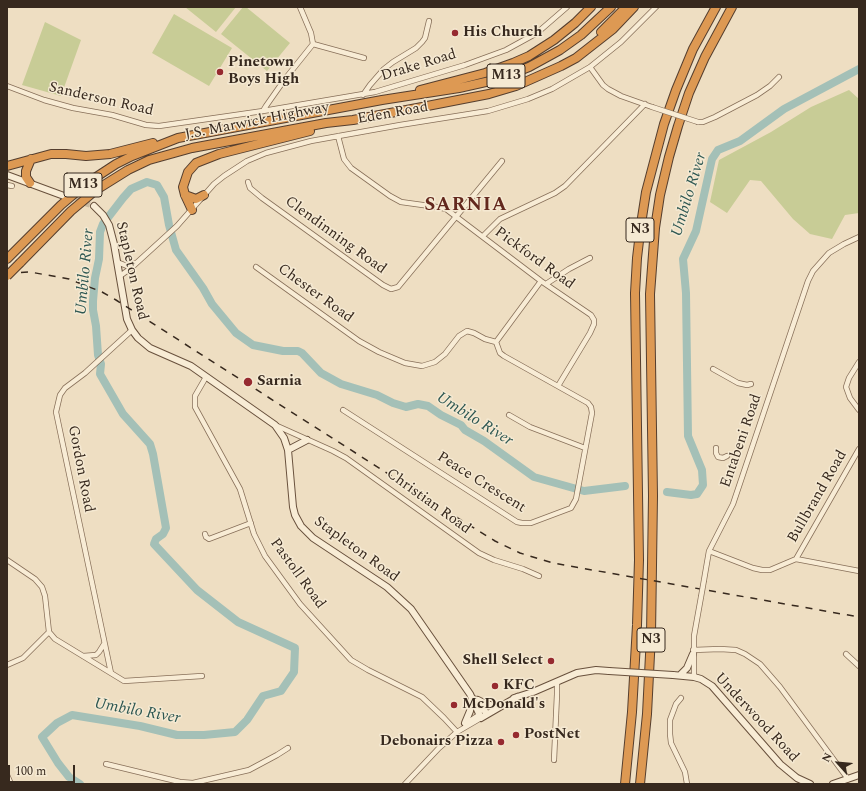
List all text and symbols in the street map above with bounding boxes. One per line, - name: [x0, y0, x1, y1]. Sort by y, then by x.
- place label: His Church: [463, 24, 542, 42]
- marker: His Church: [450, 28, 460, 38]
- street label: Drake Road: [379, 46, 459, 86]
- place label: Pinetown Boys High: [228, 54, 299, 89]
- road number: M13: [487, 64, 525, 88]
- marker: Pinetown Boys High: [215, 67, 225, 77]
- street label: Sanderson Road: [47, 79, 155, 121]
- street label: J.S. Marwick Highway: [183, 99, 331, 145]
- street label: Eden Road: [356, 99, 430, 129]
- water label: Umbilo River: [668, 151, 712, 239]
- road number: M13: [64, 173, 102, 197]
- street label: Clendinning Road: [281, 193, 389, 279]
- district label: SARNIA: [424, 195, 508, 217]
- road number: N3: [626, 218, 654, 242]
- street label: Stapleton Road: [111, 220, 151, 322]
- street label: Pickford Road: [490, 224, 578, 294]
- water label: Umbilo River: [73, 228, 99, 316]
- street label: Chester Road: [274, 260, 356, 328]
- place label: Sarnia: [257, 373, 302, 391]
- marker: Sarnia: [242, 376, 254, 388]
- water label: Umbilo River: [432, 389, 516, 451]
- street label: Entabeni Road: [718, 392, 766, 490]
- street label: Gordon Road: [63, 424, 97, 514]
- street label: Bullbrand Road: [784, 448, 852, 546]
- street label: Peace Crescent: [433, 449, 529, 517]
- street label: Christian Road: [382, 465, 474, 539]
- street label: Stapleton Road: [310, 513, 402, 587]
- street label: Pastoll Road: [265, 535, 329, 613]
- road number: N3: [637, 628, 665, 652]
- place label: Shell Select: [462, 652, 543, 670]
- marker: Shell Select: [546, 656, 556, 666]
- street label: Underwood Road: [710, 670, 802, 766]
- place label: KFC: [503, 677, 535, 695]
- marker: KFC: [490, 681, 500, 691]
- water label: Umbilo River: [92, 695, 182, 729]
- place label: McDonald's: [462, 696, 545, 714]
- marker: McDonald's: [449, 700, 459, 710]
- place label: PostNet: [524, 726, 580, 744]
- marker: PostNet: [511, 730, 521, 740]
- place label: Debonairs Pizza: [380, 733, 493, 751]
- marker: Debonairs Pizza: [496, 737, 506, 747]
- north arrow: [818, 743, 858, 783]
- text: N: [817, 749, 836, 765]
- scale bar: [10, 757, 77, 783]
- text: 100 m: [15, 762, 46, 781]

